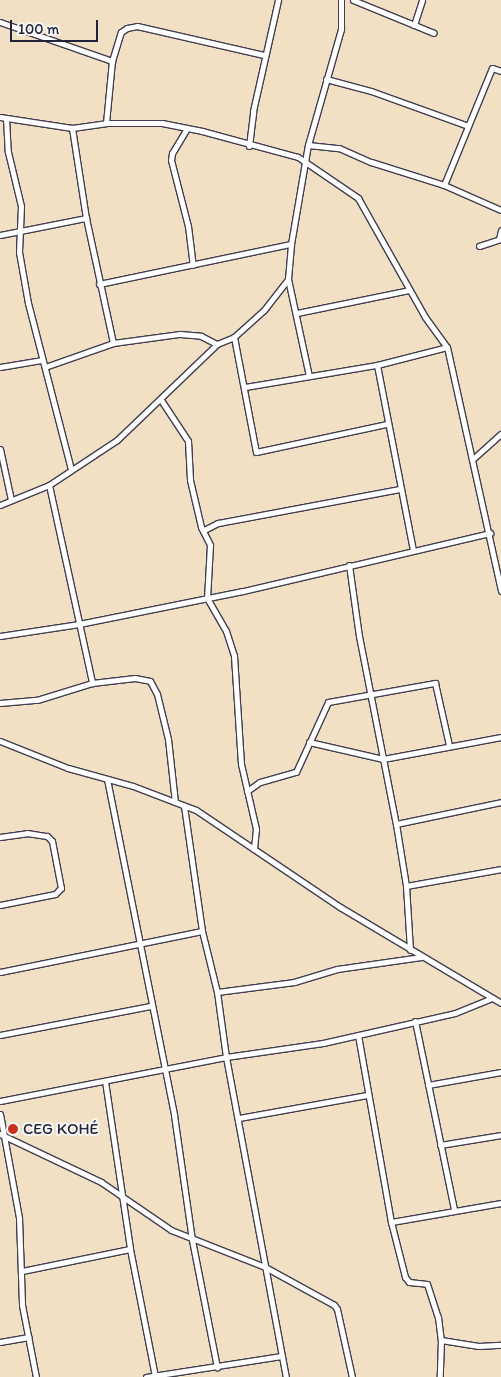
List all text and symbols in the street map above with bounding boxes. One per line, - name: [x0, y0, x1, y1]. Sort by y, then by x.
- scale bar: [12, 10, 100, 42]
- text: 100 m: [18, 20, 59, 38]
- place label: CEG KOHÉ: [23, 1119, 98, 1139]
- marker: CEG KOHÉ: [7, 1123, 19, 1135]

